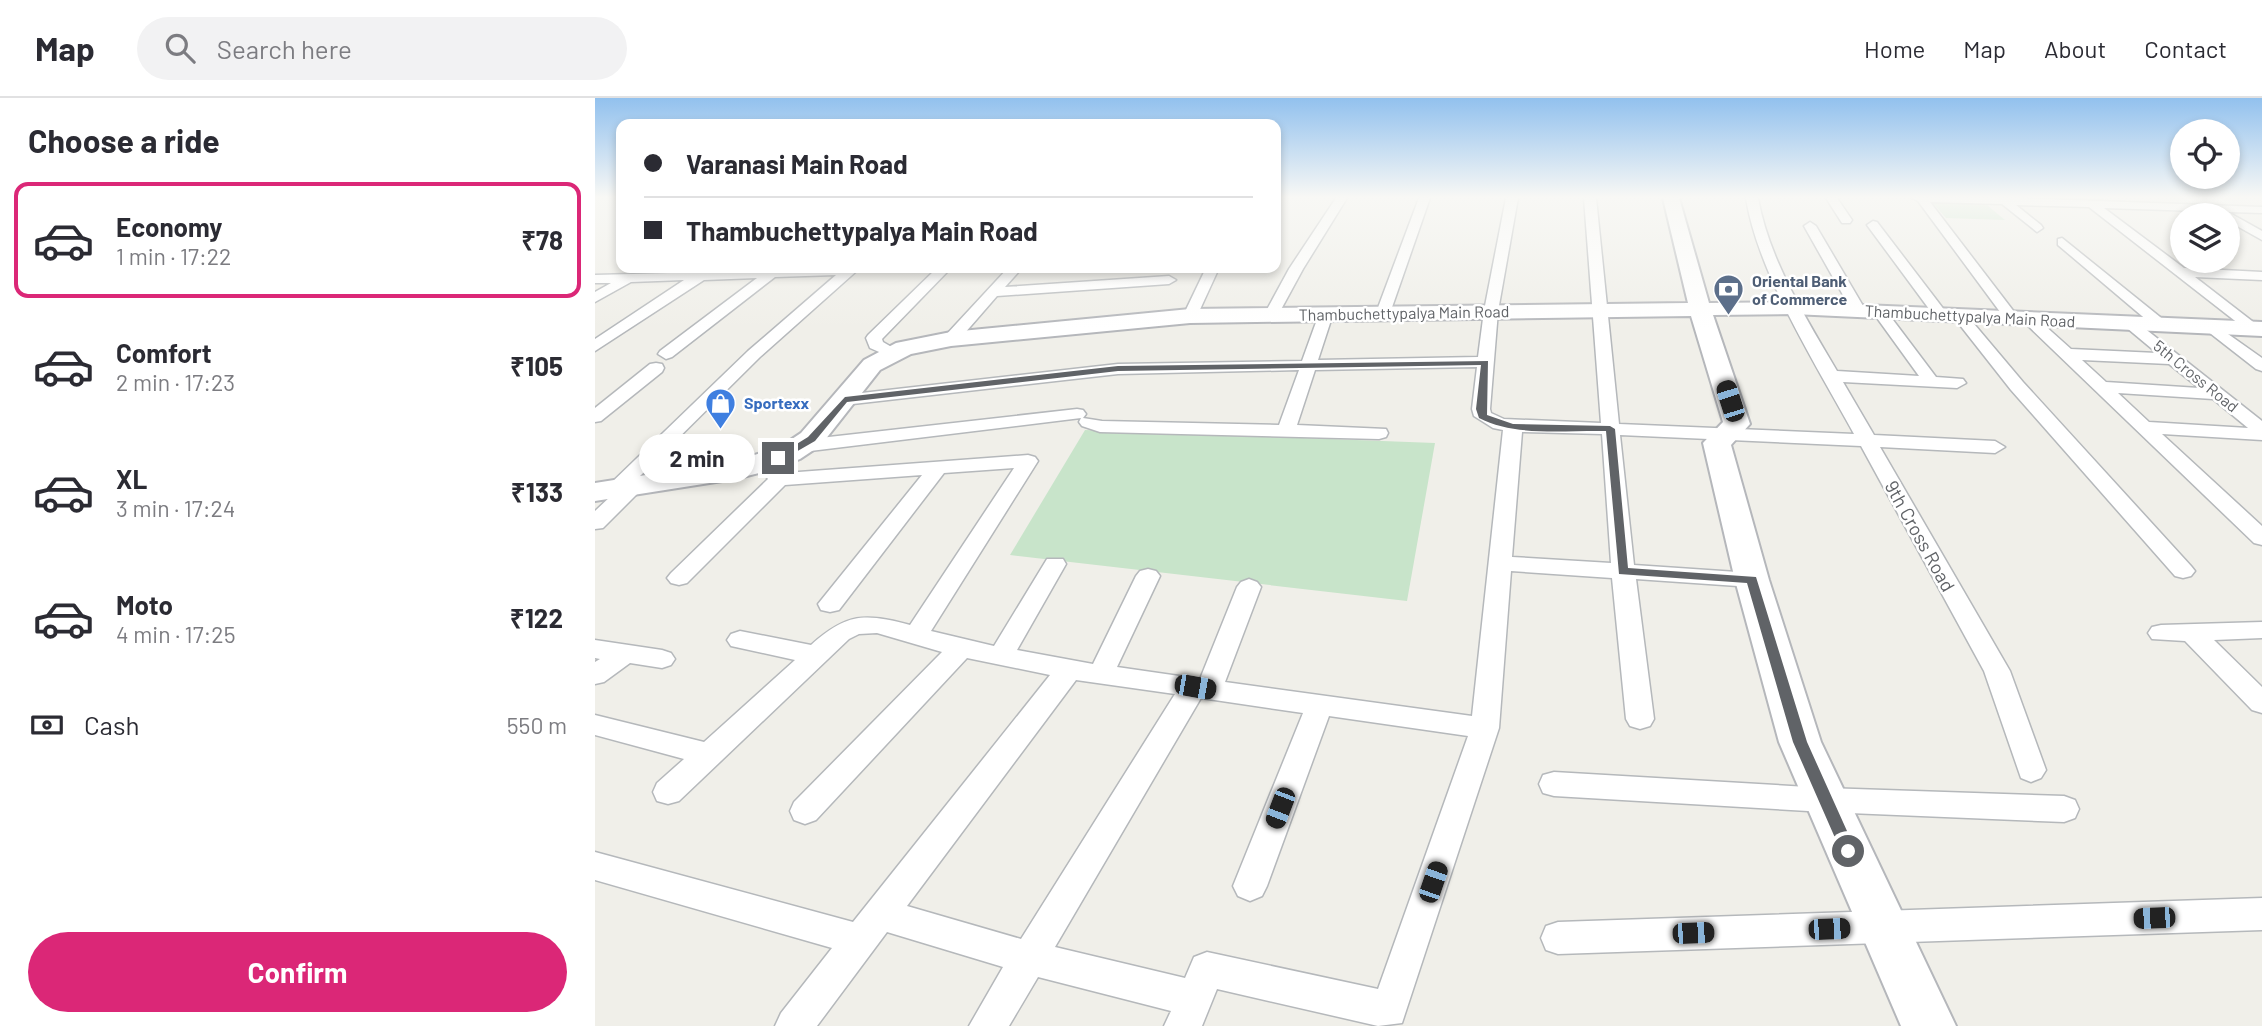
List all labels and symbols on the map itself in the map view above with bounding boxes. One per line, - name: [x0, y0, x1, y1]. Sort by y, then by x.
- place label: Oriental Bank of Commerce: [1752, 271, 1848, 308]
- bank icon: Oriental Bank of Commerce: [1712, 273, 1746, 317]
- street label: Thambuchettypalya Main Road: [1864, 300, 2076, 331]
- street label: Thambuchettypalya Main Road: [1298, 301, 1510, 324]
- street label: 5th Cross Road: [2150, 336, 2243, 416]
- car: [1714, 378, 1747, 424]
- shop icon: Sportexx: [704, 386, 738, 430]
- place label: Sportexx: [744, 393, 810, 412]
- callout: 2 min: [638, 434, 753, 482]
- route end: [762, 442, 794, 474]
- street label: 9th Cross Road: [1880, 476, 1960, 595]
- car: [1173, 673, 1218, 701]
- car: [1263, 785, 1298, 831]
- route start: [1832, 835, 1864, 867]
- car: [1417, 859, 1450, 905]
- car: [2133, 907, 2176, 929]
- car: [1808, 918, 1851, 940]
- car: [1672, 922, 1715, 944]

